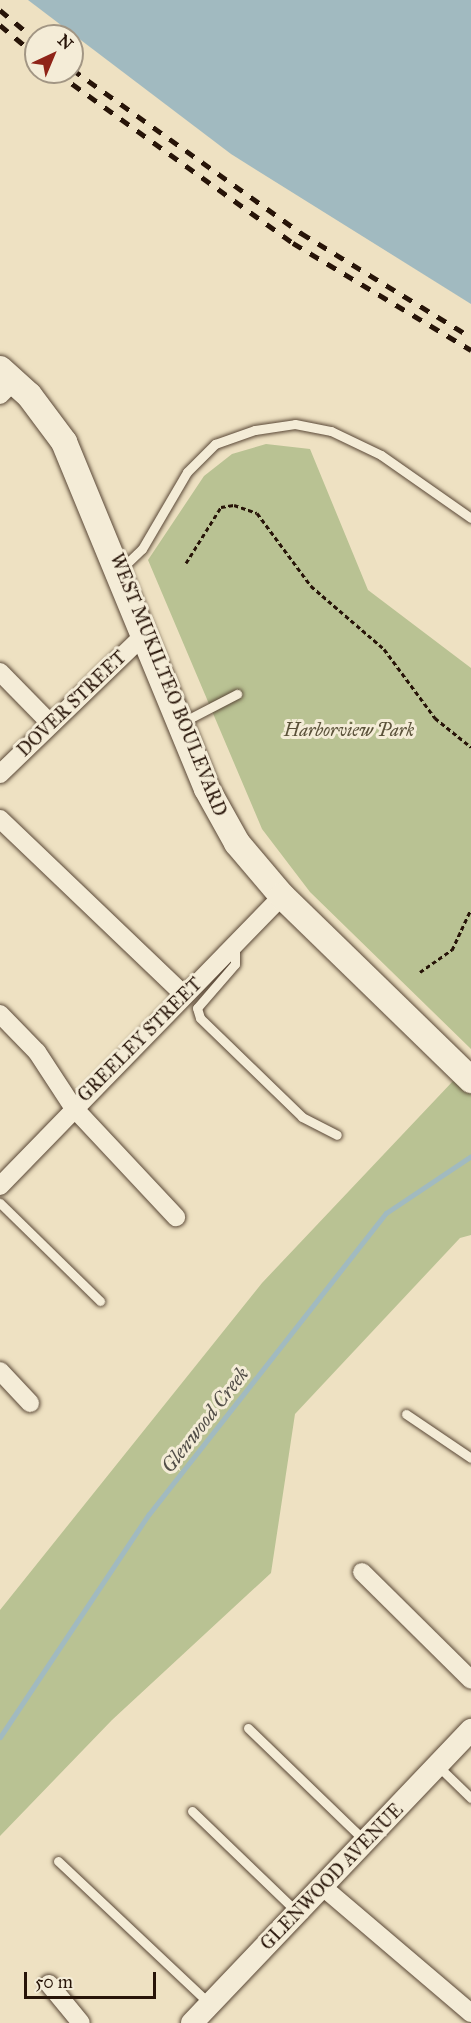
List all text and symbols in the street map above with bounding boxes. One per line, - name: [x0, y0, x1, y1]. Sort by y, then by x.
- north arrow: [24, 24, 84, 84]
- text: N: [54, 31, 77, 54]
- street label: WEST MUKILTEO BOULEVARD: [105, 550, 231, 820]
- street label: DOVER STREET: [13, 647, 131, 761]
- park label: Harborview Park: [284, 719, 414, 741]
- street label: GREELEY STREET: [74, 974, 206, 1106]
- water label: Glenwood Creek: [156, 1362, 254, 1478]
- street label: GLENWOOD AVENUE: [256, 1799, 408, 1955]
- scale bar: [27, 1960, 159, 1998]
- text: 50 m: [35, 1971, 73, 1993]

